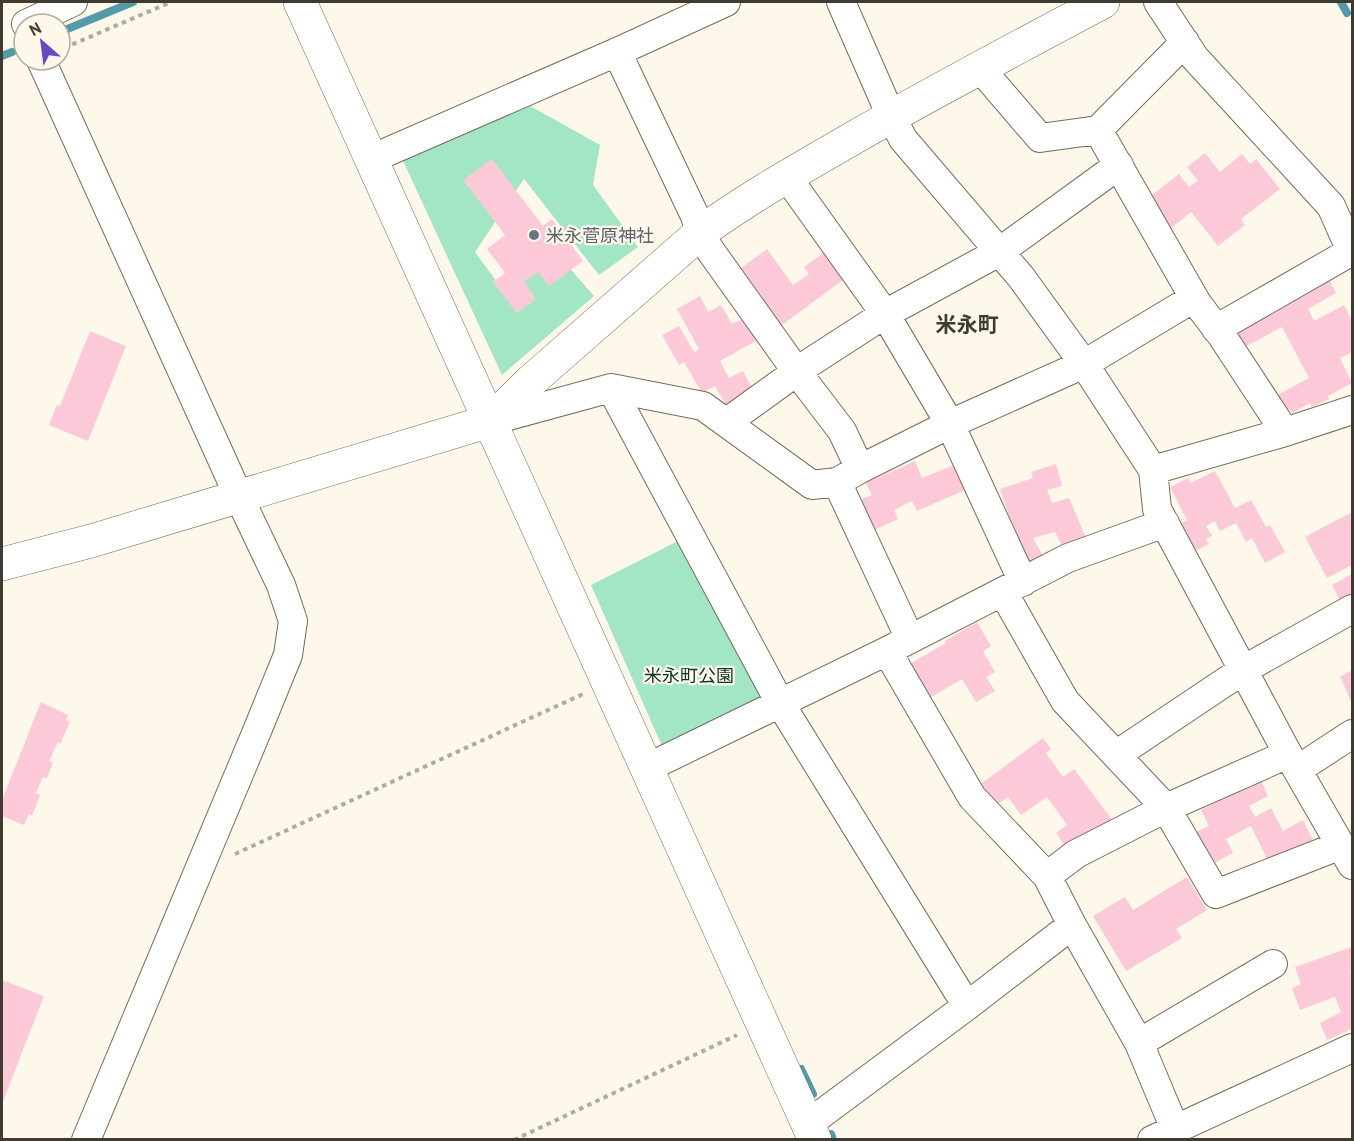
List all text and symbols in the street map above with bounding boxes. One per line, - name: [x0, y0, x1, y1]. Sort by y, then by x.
- north arrow: [12, 12, 72, 72]
- text: N: [26, 17, 44, 40]
- place label: 米永菅原神社: [546, 224, 654, 247]
- marker: 米永菅原神社: [527, 228, 541, 242]
- district label: 米永町: [936, 311, 999, 338]
- park label: 米永町公園: [644, 664, 734, 687]

